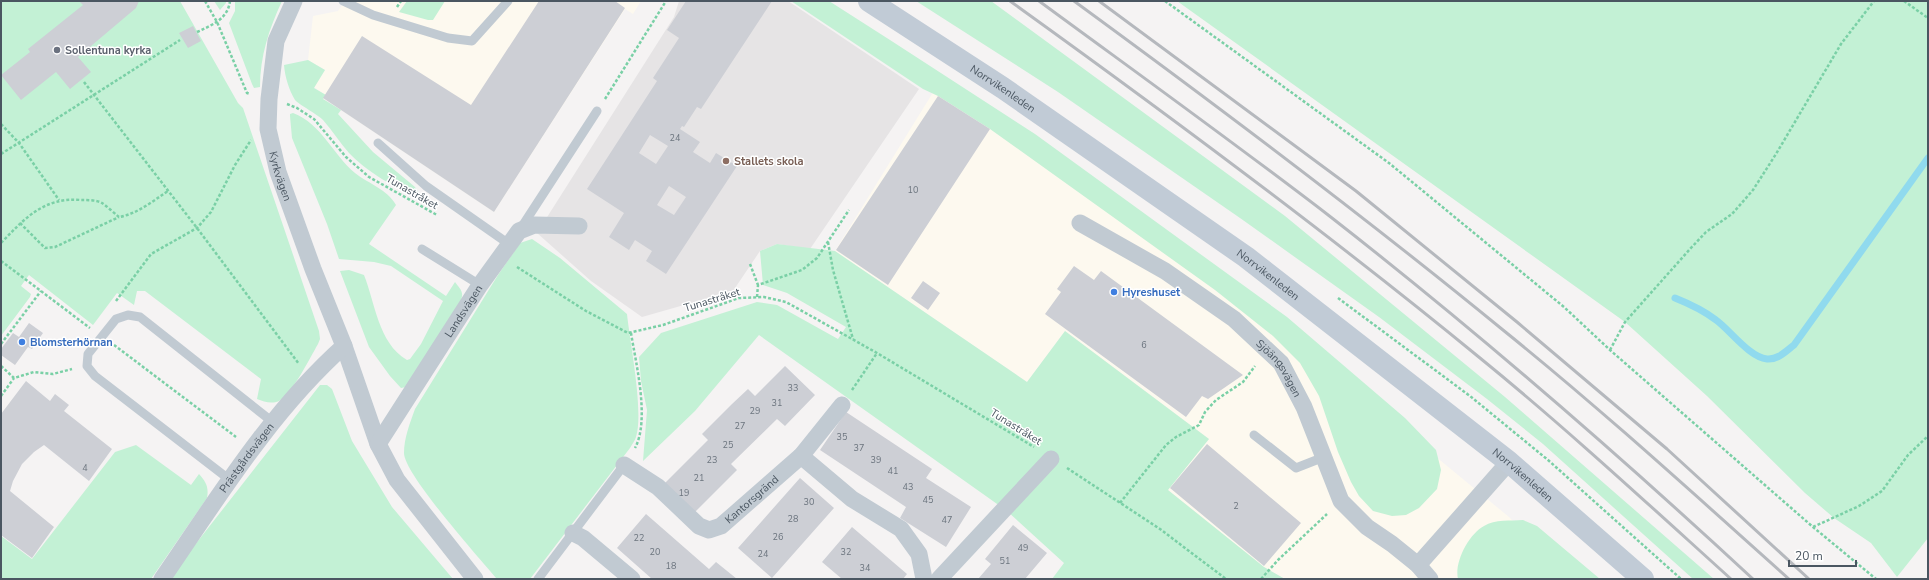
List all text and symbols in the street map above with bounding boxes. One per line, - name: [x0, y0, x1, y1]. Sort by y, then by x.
- place label: Sollentuna kyrka: [65, 43, 151, 58]
- marker: Sollentuna kyrka: [52, 45, 62, 55]
- street label: Norrvikenleden: [967, 61, 1039, 116]
- house number: 24: [670, 132, 681, 144]
- street label: Kyrkvägen: [266, 150, 295, 203]
- place label: Stallets skola: [734, 154, 804, 169]
- marker: Stallets skola: [721, 156, 731, 166]
- street label: Tunastråket: [383, 171, 441, 213]
- house number: 10: [908, 184, 918, 196]
- street label: Norrvikenleden: [1234, 245, 1303, 304]
- street label: Landsvägen: [441, 282, 486, 340]
- street label: Tunastråket: [682, 284, 742, 316]
- place label: Hyreshuset: [1122, 285, 1181, 300]
- marker: Hyreshuset: [1109, 287, 1119, 297]
- place label: Blomsterhörnan: [30, 335, 113, 350]
- street label: Sjöängsvägen: [1253, 336, 1305, 400]
- marker: Blomsterhörnan: [17, 337, 27, 347]
- house number: 6: [1141, 339, 1147, 351]
- house number: 33: [788, 382, 798, 394]
- house number: 31: [772, 397, 782, 409]
- house number: 29: [750, 405, 760, 417]
- street label: Tunastråket: [987, 405, 1045, 449]
- street label: Prästgårdsvägen: [216, 419, 277, 495]
- house number: 27: [735, 420, 745, 432]
- house number: 35: [837, 431, 847, 443]
- house number: 25: [723, 439, 733, 451]
- house number: 37: [854, 442, 864, 454]
- street label: Norrvikenleden: [1489, 444, 1557, 505]
- house number: 23: [707, 454, 717, 466]
- house number: 39: [871, 454, 881, 466]
- house number: 4: [82, 462, 88, 474]
- house number: 41: [888, 465, 898, 477]
- house number: 21: [694, 472, 704, 484]
- street label: Kantorsgränd: [721, 472, 782, 527]
- house number: 43: [903, 481, 913, 493]
- house number: 19: [679, 487, 689, 499]
- house number: 45: [923, 494, 933, 506]
- house number: 30: [804, 496, 814, 508]
- house number: 2: [1233, 500, 1239, 512]
- house number: 28: [788, 513, 798, 525]
- house number: 47: [942, 514, 952, 526]
- house number: 26: [773, 531, 783, 543]
- house number: 22: [634, 532, 644, 544]
- house number: 49: [1018, 542, 1028, 554]
- scale bar: [1789, 542, 1856, 568]
- house number: 20: [650, 546, 660, 558]
- house number: 32: [841, 546, 851, 558]
- house number: 24: [758, 548, 769, 560]
- text: 20 m: [1795, 548, 1823, 564]
- house number: 51: [1000, 555, 1010, 567]
- house number: 18: [666, 560, 676, 572]
- house number: 34: [860, 562, 871, 574]

